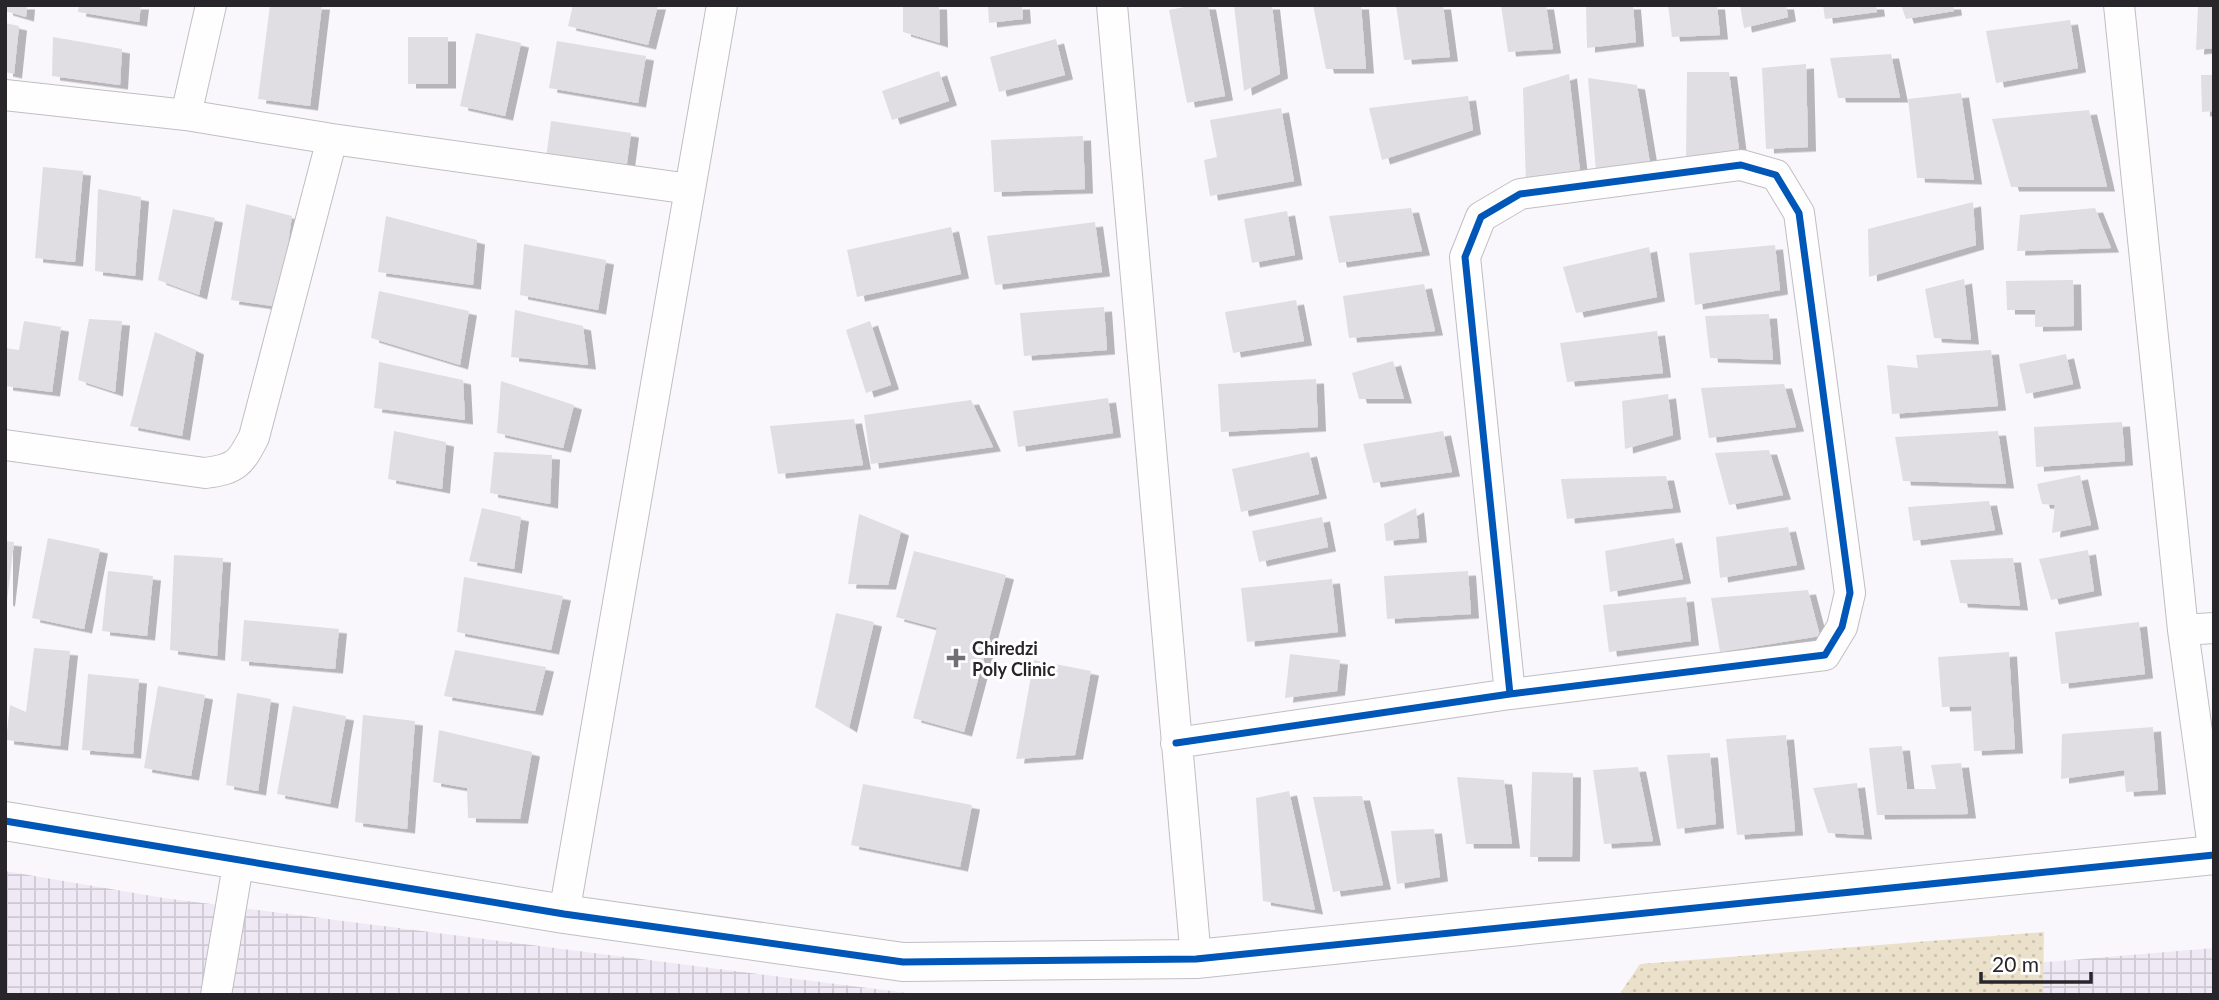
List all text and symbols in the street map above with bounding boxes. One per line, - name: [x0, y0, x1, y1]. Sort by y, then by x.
- place label: Chiredzi Poly Clinic: [972, 637, 1056, 680]
- marker: Chiredzi Poly Clinic: [946, 648, 966, 668]
- scale bar: [1981, 940, 2091, 984]
- text: 20 m: [1992, 951, 2039, 976]

